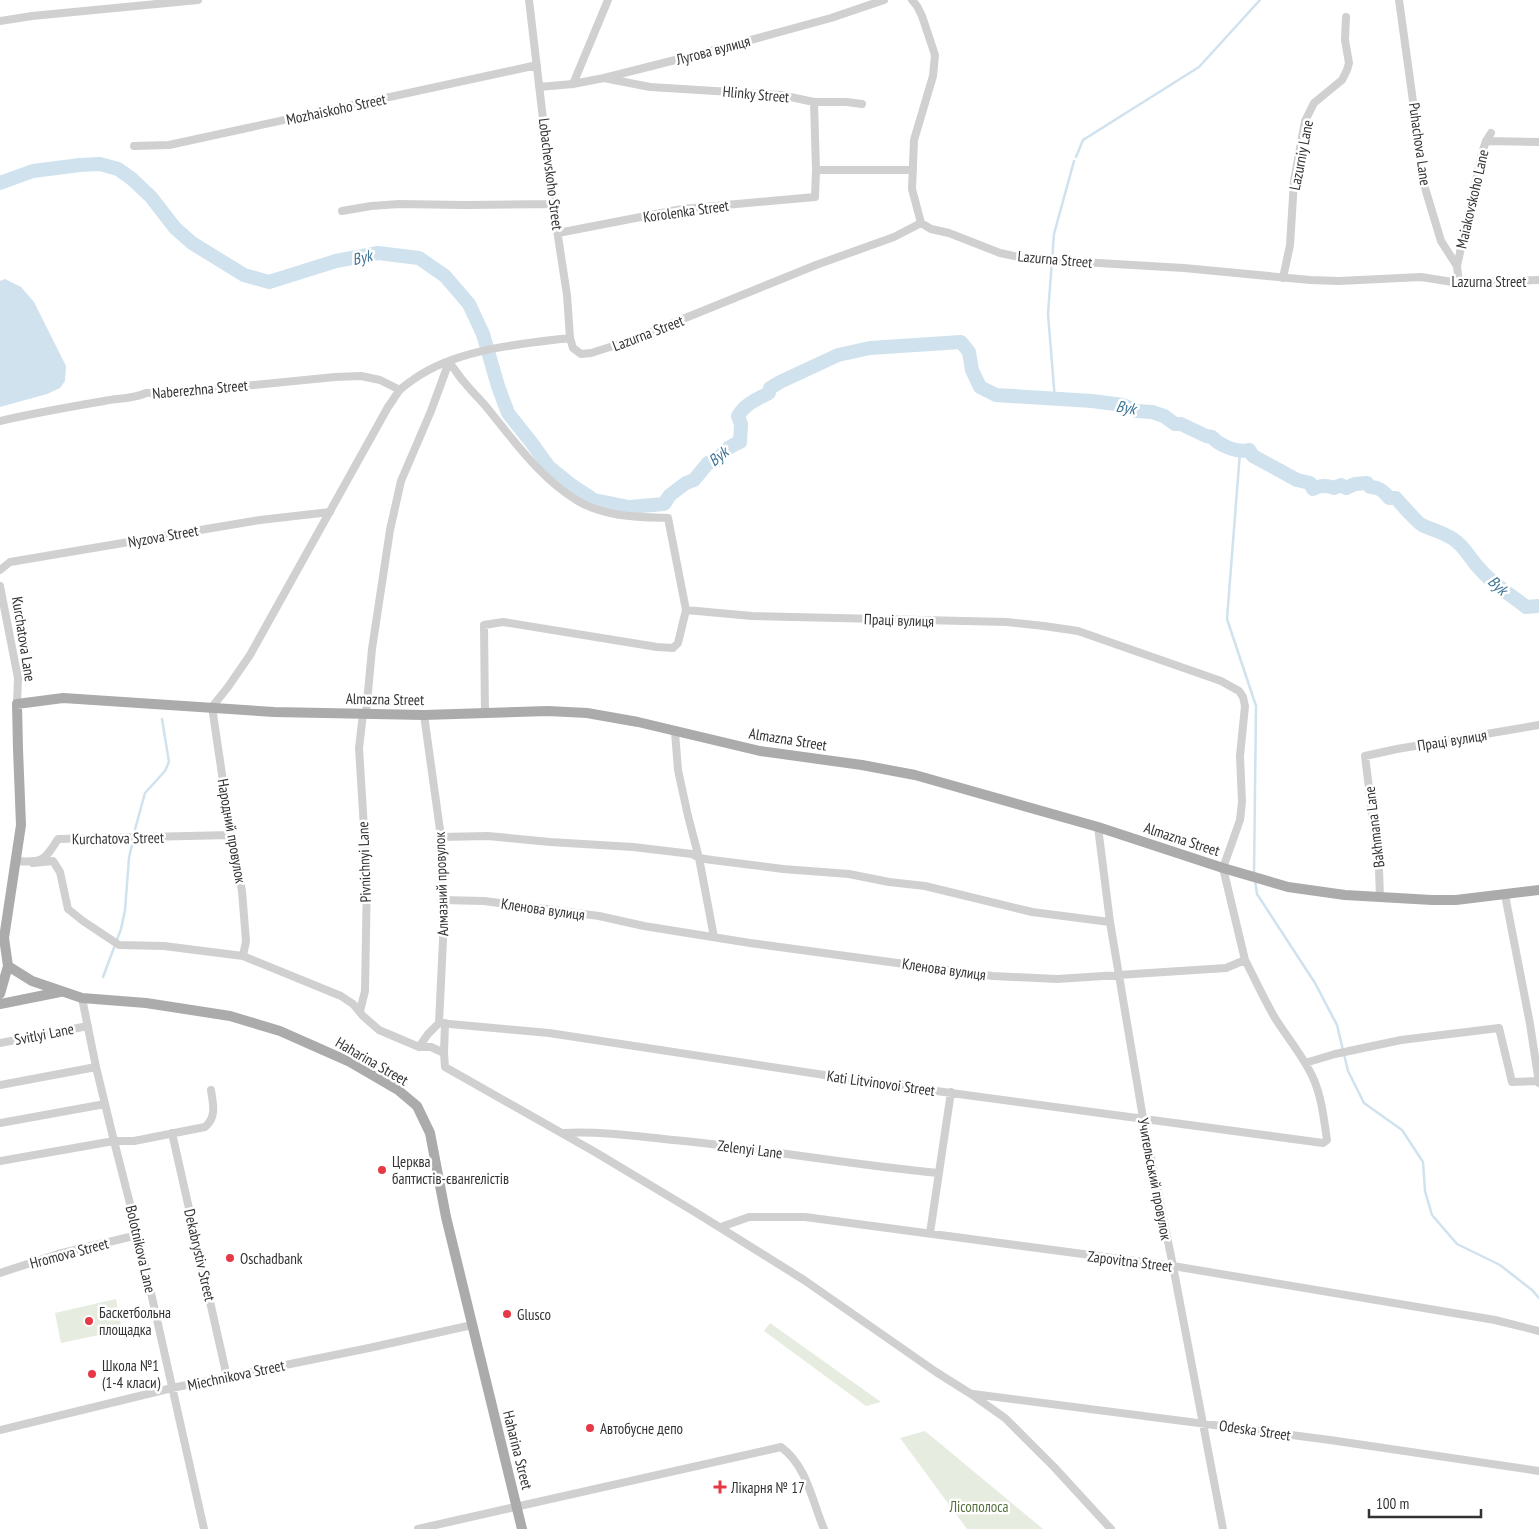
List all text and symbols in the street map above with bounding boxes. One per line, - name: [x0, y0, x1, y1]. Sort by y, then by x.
- street label: Лугова вулиця: [673, 31, 752, 69]
- street label: Hlinky Street: [722, 82, 790, 106]
- street label: Mozhaiskoho Street: [284, 89, 388, 129]
- street label: Puhachova Lane: [1405, 101, 1435, 187]
- street label: Lobachevskoho Street: [535, 117, 567, 231]
- street label: Lazurniy Lane: [1285, 118, 1317, 192]
- street label: Maiakovskoho Lane: [1451, 148, 1493, 250]
- street label: Korolenka Street: [642, 196, 730, 226]
- water label: Byk: [350, 244, 376, 269]
- street label: Lazurna Street: [1017, 246, 1093, 272]
- street label: Lazurna Street: [1452, 272, 1526, 291]
- street label: Lazurna Street: [610, 311, 686, 355]
- street label: Naberezhna Street: [151, 375, 249, 403]
- water label: Byk: [1115, 395, 1139, 419]
- water label: Byk: [704, 441, 733, 470]
- street label: Nyzova Street: [126, 520, 200, 552]
- water label: Byk: [1484, 571, 1513, 600]
- street label: Kurchatova Lane: [8, 595, 40, 683]
- street label: Праці вулиця: [864, 609, 935, 631]
- street label: Almazna Street: [346, 689, 424, 709]
- street label: Almazna Street: [748, 723, 828, 755]
- street label: Праці вулиця: [1416, 725, 1488, 755]
- street label: Народний провулок: [213, 777, 251, 885]
- street label: Bakhmana Lane: [1360, 785, 1388, 869]
- street label: Almazna Street: [1142, 818, 1222, 860]
- street label: Pivnichnyi Lane: [353, 821, 375, 903]
- street label: Kurchatova Street: [72, 828, 164, 848]
- street label: Алмазний провулок: [430, 831, 452, 936]
- street label: Кленова вулиця: [500, 894, 586, 924]
- street label: Кленова вулиця: [901, 954, 987, 984]
- street label: Svitlyi Lane: [13, 1019, 75, 1049]
- street label: Haharina Street: [332, 1033, 412, 1089]
- street label: Kati Litvinovoi Street: [826, 1066, 936, 1100]
- street label: Учительський провулок: [1134, 1116, 1176, 1242]
- street label: Zelenyi Lane: [716, 1136, 784, 1162]
- place label: Церква баптистів-євангелістів: [392, 1152, 509, 1188]
- marker: Церква баптистів-євангелістів: [376, 1164, 388, 1176]
- street label: Bolotnikova Lane: [122, 1203, 160, 1295]
- street label: Dekabrystiv Street: [180, 1207, 220, 1303]
- street label: Hromova Street: [28, 1233, 110, 1273]
- street label: Zapovitna Street: [1087, 1246, 1173, 1276]
- place label: Oschadbank: [240, 1249, 303, 1268]
- marker: Oschadbank: [224, 1252, 236, 1264]
- place label: Баскетбольна площадка: [99, 1303, 171, 1339]
- place label: Glusco: [517, 1305, 551, 1324]
- marker: Glusco: [501, 1308, 513, 1320]
- marker: Баскетбольна площадка: [83, 1315, 95, 1327]
- street label: Miechnikova Street: [186, 1355, 286, 1395]
- place label: Школа №1 (1-4 класи): [102, 1356, 161, 1392]
- marker: Школа №1 (1-4 класи): [86, 1368, 98, 1380]
- street label: Haharina Street: [499, 1408, 537, 1492]
- street label: Odeska Street: [1218, 1416, 1292, 1444]
- place label: Автобусне депо: [600, 1419, 683, 1438]
- marker: Автобусне депо: [584, 1422, 596, 1434]
- place label: Лікарня № 17: [730, 1478, 805, 1497]
- marker: Лікарня № 17: [713, 1480, 727, 1494]
- scale bar: [1369, 1486, 1482, 1518]
- text: 100 m: [1376, 1494, 1409, 1513]
- park label: Лісополоса: [948, 1497, 1009, 1516]

